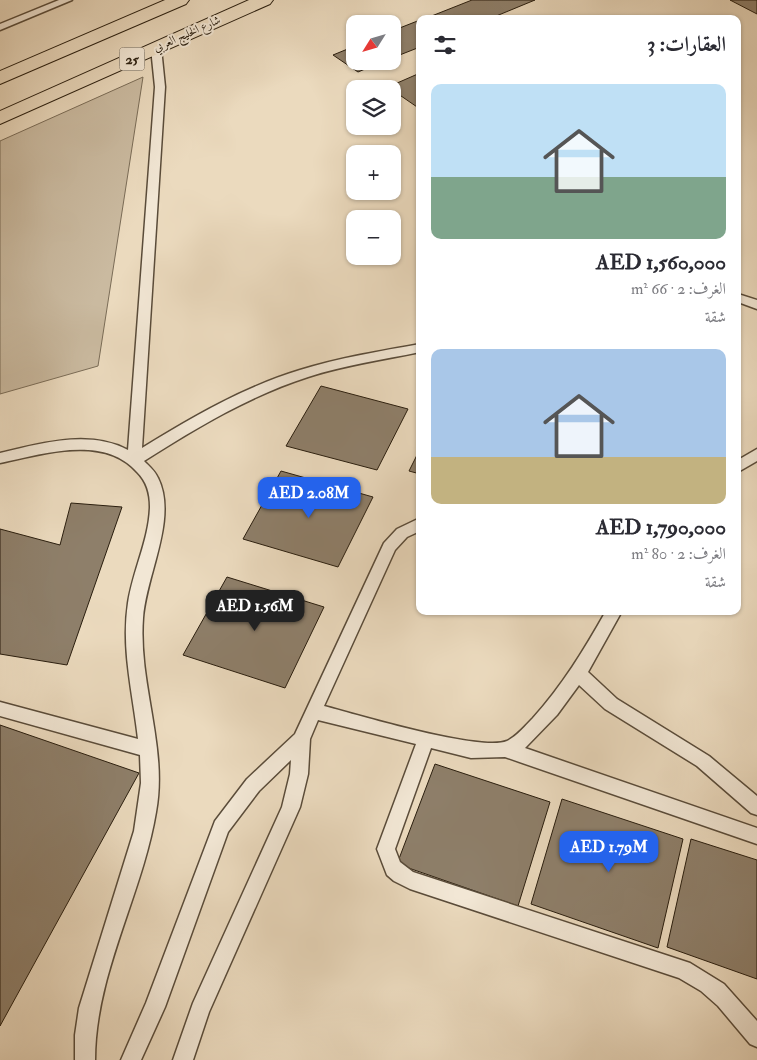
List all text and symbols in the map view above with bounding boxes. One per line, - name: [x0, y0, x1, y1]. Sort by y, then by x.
- street label: شارع الخليج العربي: [151, 12, 224, 58]
- north arrow: [346, 15, 401, 70]
- map controls: [346, 15, 401, 265]
- icon: filters: [431, 31, 459, 59]
- text: العقارات: 3: [647, 31, 726, 58]
- road number: 25: [120, 48, 144, 70]
- button: layers: [346, 80, 401, 135]
- icon: home: [534, 116, 624, 206]
- button: +: [346, 145, 401, 200]
- button: −: [346, 210, 401, 265]
- text: AED 1,560,000: [596, 249, 726, 276]
- text: الغرف: 2 · 66 m²: [631, 279, 726, 299]
- text: شقة: [705, 307, 726, 327]
- icon: home: [534, 381, 624, 471]
- pin: AED 2.08M: [252, 476, 366, 519]
- text: AED 2.08M: [269, 483, 349, 503]
- text: AED 1,790,000: [596, 514, 726, 541]
- text: الغرف: 2 · 80 m²: [631, 544, 726, 564]
- text: شقة: [705, 572, 726, 592]
- pin: AED 1.56M: [198, 590, 312, 632]
- text: AED 1.56M: [216, 596, 294, 616]
- pin: AED 1.79M: [552, 830, 666, 873]
- text: AED 1.79M: [570, 837, 648, 857]

